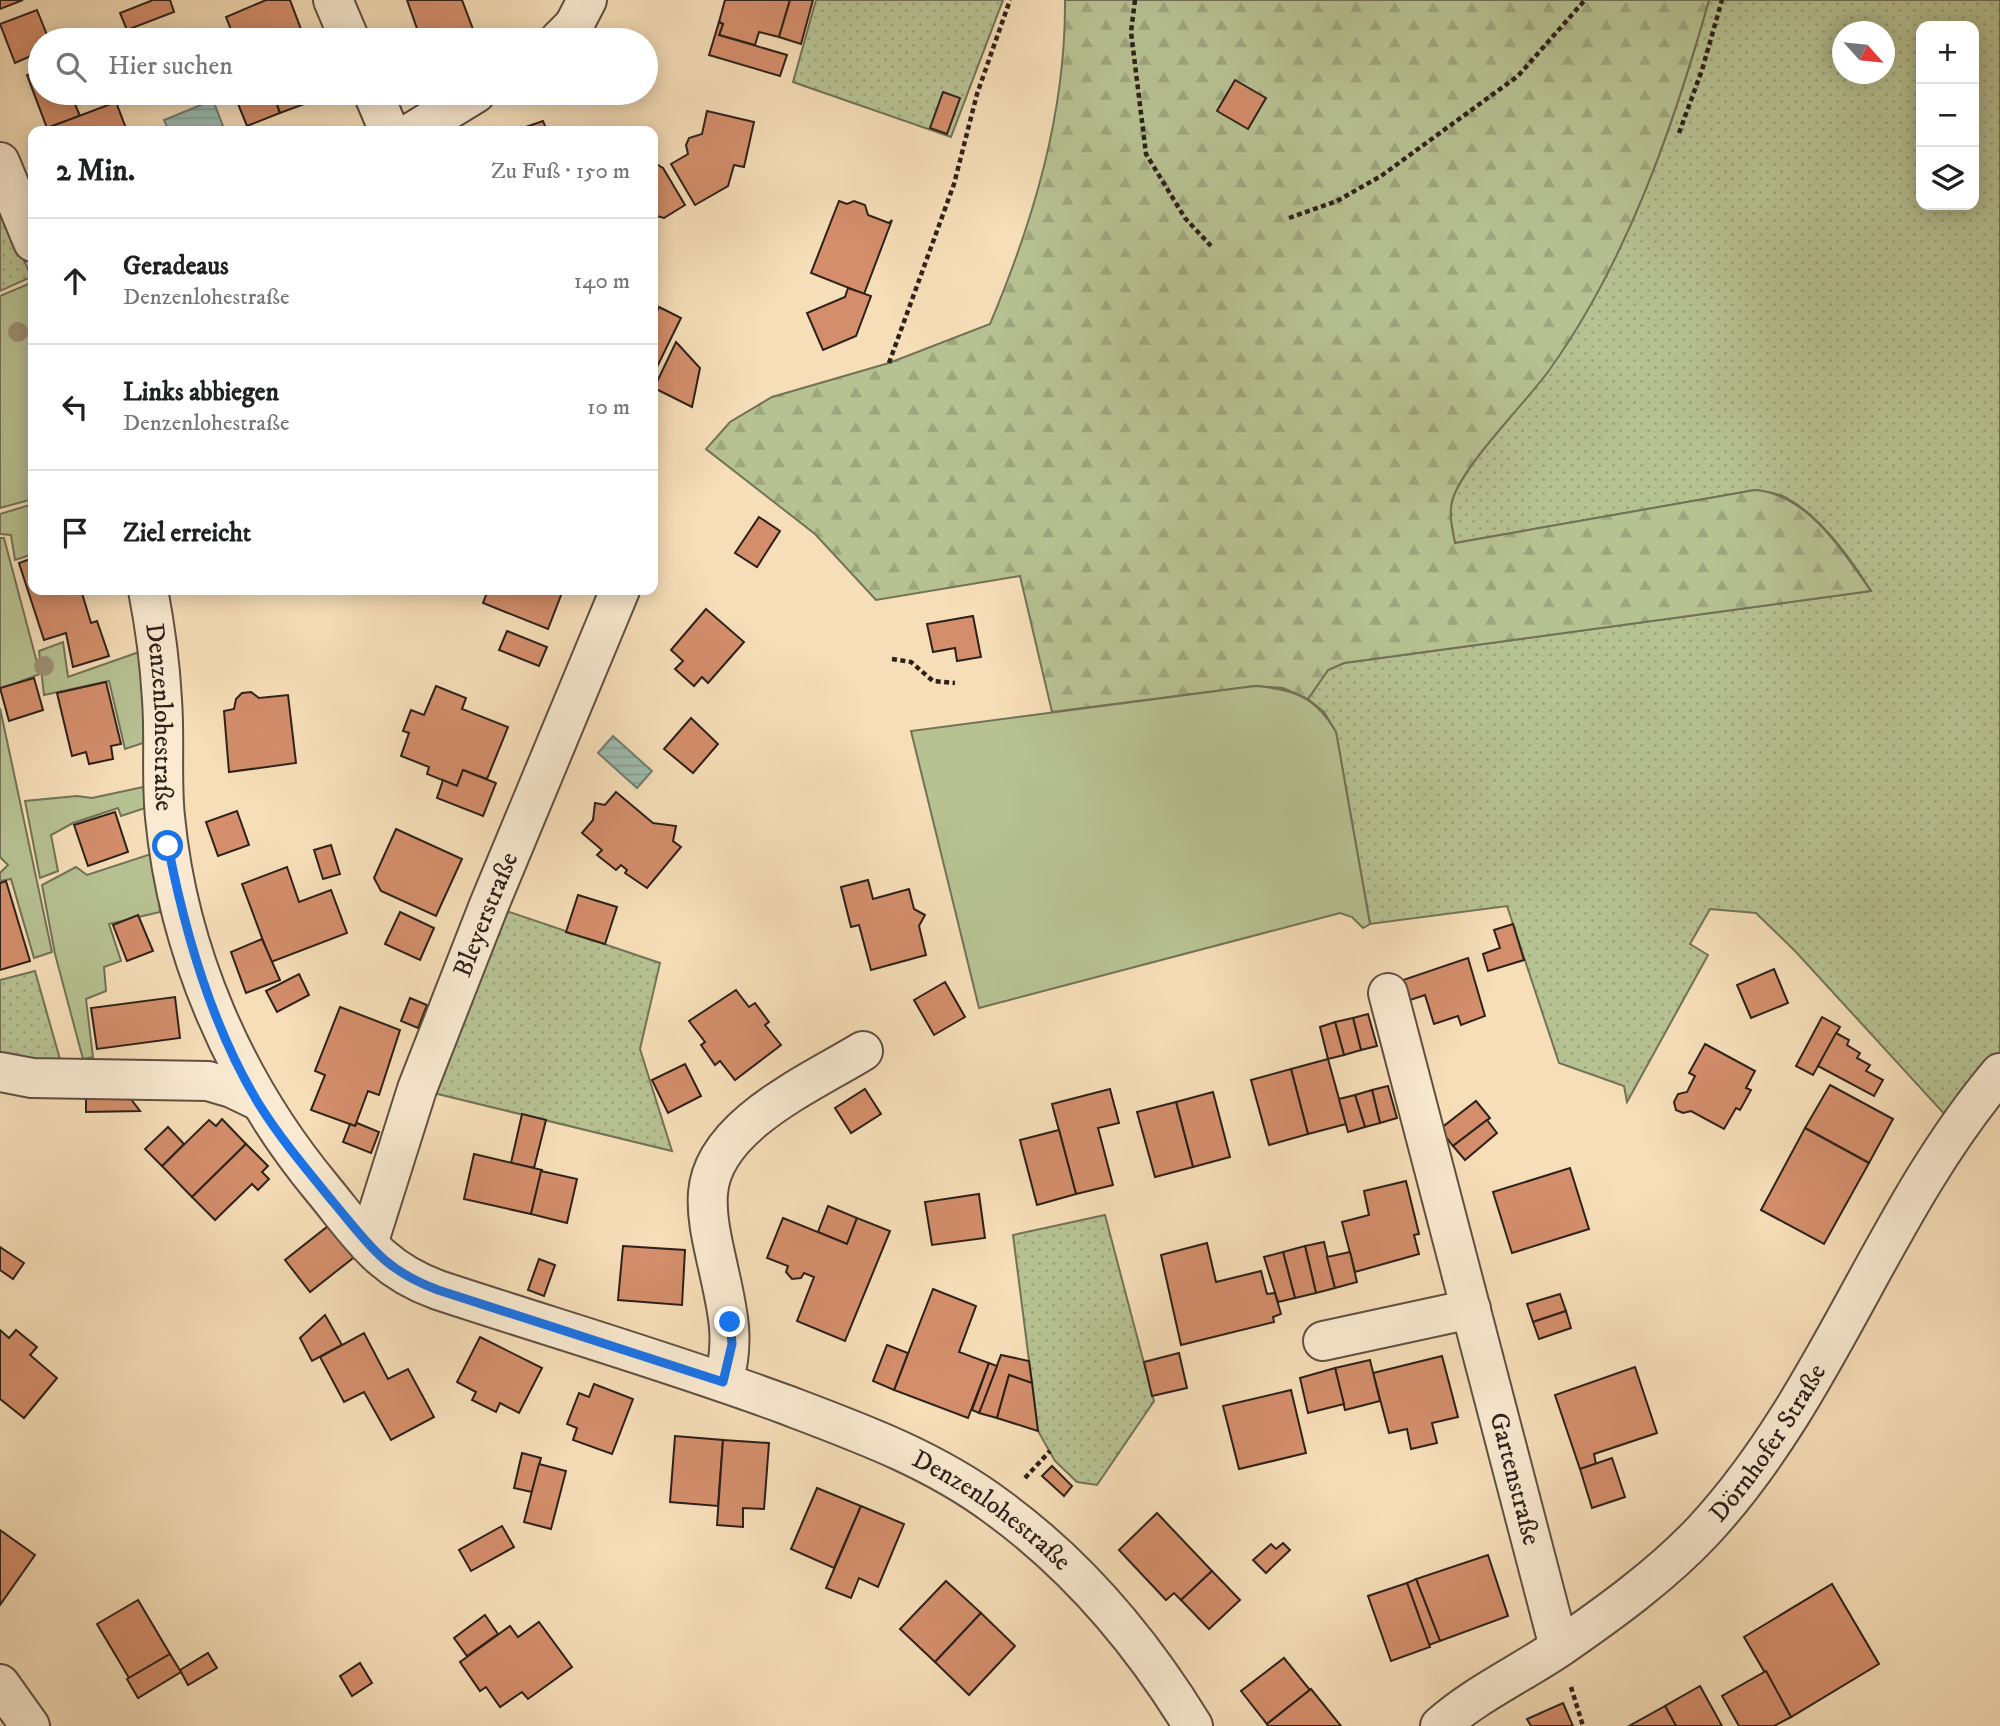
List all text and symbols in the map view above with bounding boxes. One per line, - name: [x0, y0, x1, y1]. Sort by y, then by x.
- north arrow: [1832, 21, 1895, 84]
- map controls: [1916, 21, 1979, 210]
- button: +: [1916, 21, 1979, 84]
- search box: [28, 28, 658, 105]
- icon: search: [52, 48, 90, 86]
- text: Hier suchen: [108, 50, 233, 83]
- button: −: [1916, 84, 1979, 147]
- button: layers: [1916, 147, 1979, 210]
- text: 2 Min.: [56, 153, 135, 190]
- text: Zu Fuß · 150 m: [491, 157, 630, 186]
- text: Geradeaus: [123, 250, 229, 283]
- icon: ahead: [56, 262, 94, 300]
- text: 140 m: [574, 267, 630, 296]
- text: Denzenlohestraße: [123, 283, 289, 312]
- text: Links abbiegen: [123, 376, 279, 409]
- icon: left: [56, 388, 94, 426]
- text: 10 m: [587, 393, 630, 422]
- text: Denzenlohestraße: [123, 409, 289, 438]
- icon: arrive: [56, 514, 94, 552]
- text: Ziel erreicht: [123, 517, 251, 550]
- street label: Denzenlohestraße: [138, 621, 181, 812]
- route start: [152, 830, 183, 861]
- street label: Bleyerstraße: [446, 847, 526, 982]
- route end: [714, 1306, 745, 1337]
- street label: Dörnhofer Straße: [1702, 1358, 1834, 1529]
- street label: Gartenstraße: [1482, 1409, 1548, 1549]
- street label: Denzenlohestraße: [907, 1443, 1078, 1578]

